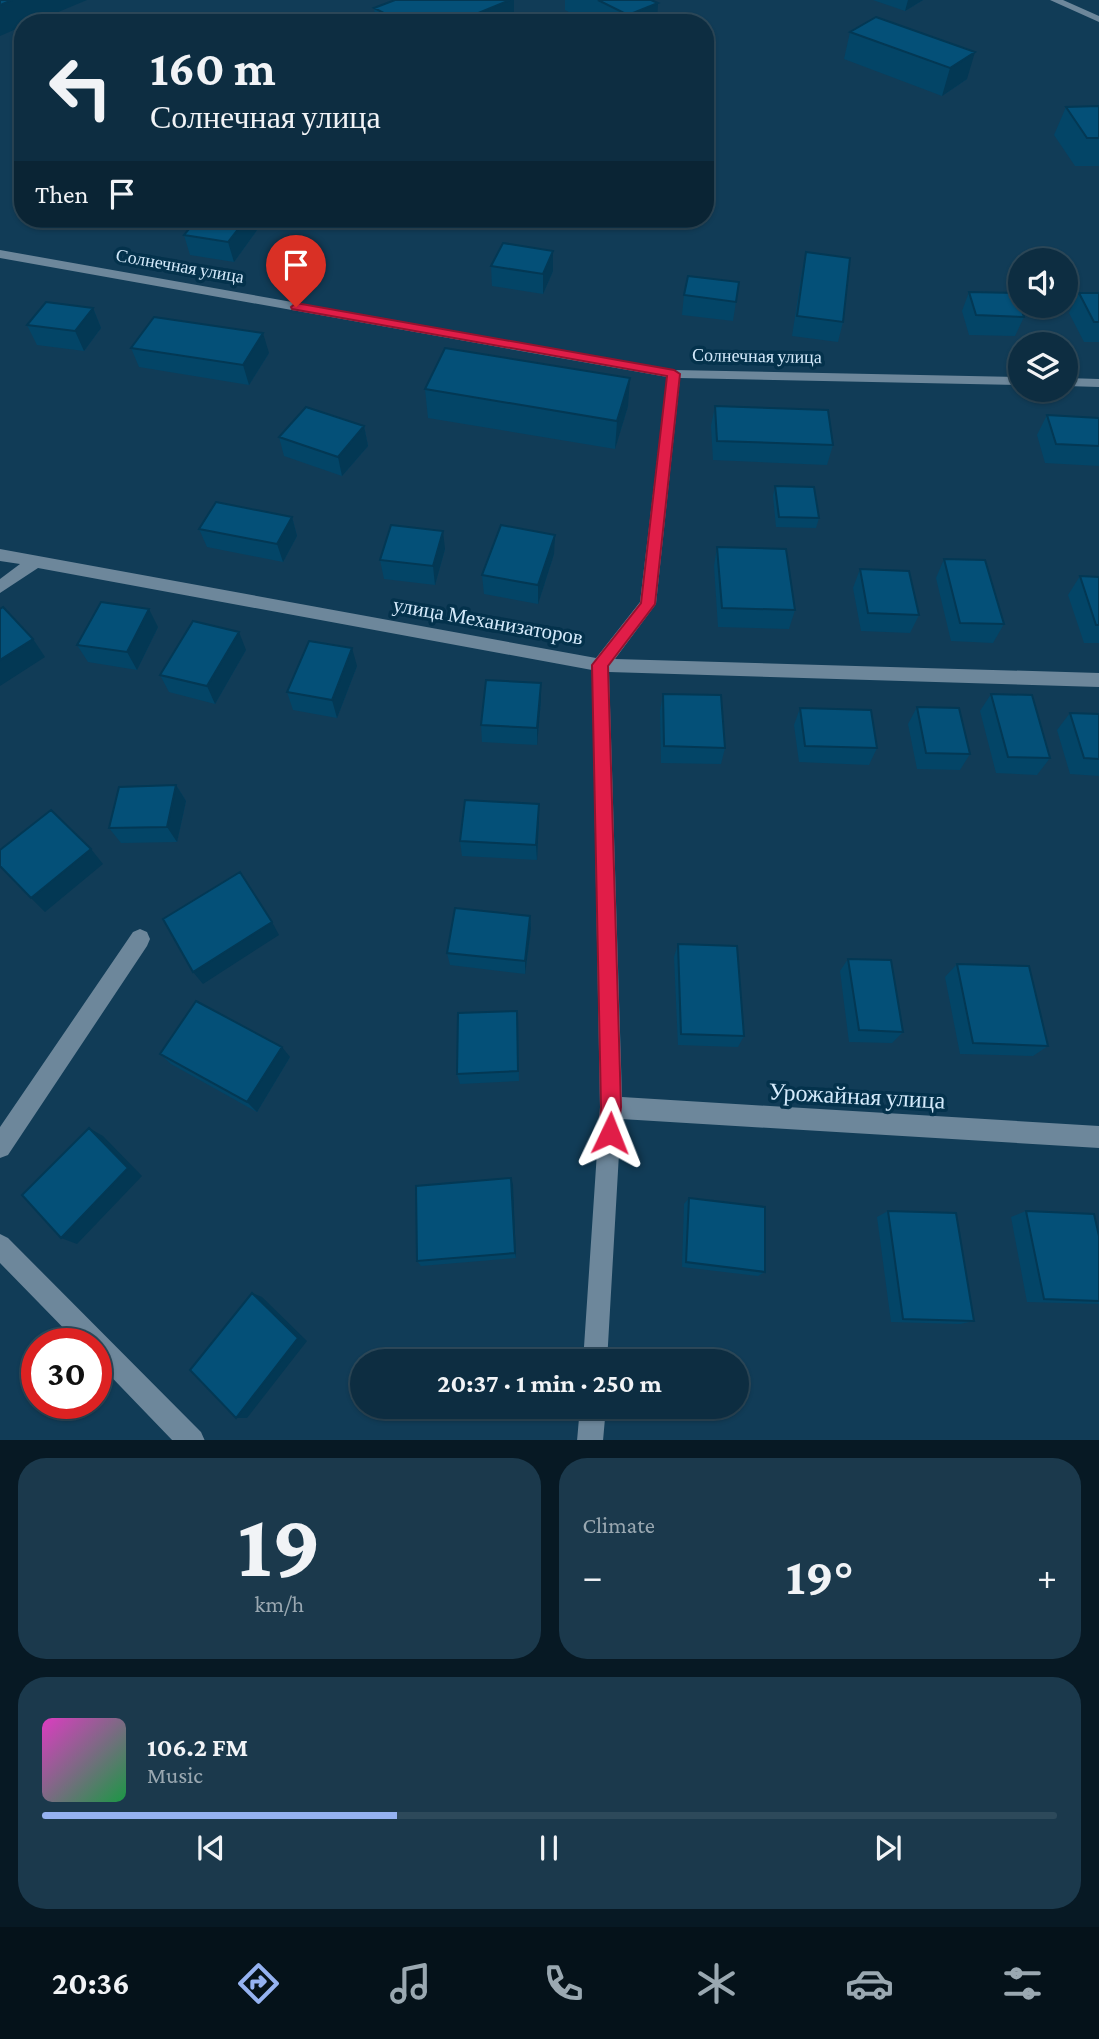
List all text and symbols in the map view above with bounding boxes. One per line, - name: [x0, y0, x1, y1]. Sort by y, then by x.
- text: 160 m: [150, 41, 276, 96]
- icon: left: [35, 42, 126, 133]
- text: Солнечная улица: [150, 99, 381, 135]
- icon: arrive: [103, 175, 141, 213]
- text: Then: [35, 180, 89, 209]
- pin: [266, 235, 326, 307]
- street label: Солнечная улица: [114, 245, 246, 287]
- icon: arrive: [277, 246, 315, 284]
- map controls: [1008, 248, 1078, 402]
- button: sound: [1008, 248, 1078, 318]
- button: layers: [1008, 332, 1078, 402]
- street label: Солнечная улица: [692, 345, 822, 367]
- street label: улица Механизаторов: [391, 592, 585, 650]
- street label: Урожайная улица: [768, 1077, 946, 1114]
- position arrow: [573, 1096, 647, 1170]
- speed limit sign: 30: [21, 1328, 112, 1419]
- text: 20:37 · 1 min · 250 m: [437, 1369, 662, 1398]
- text: 19: [237, 1494, 321, 1596]
- text: Climate: [583, 1512, 655, 1538]
- text: 19°: [786, 1547, 854, 1605]
- text: −: [583, 1555, 603, 1597]
- text: +: [1037, 1555, 1057, 1597]
- text: km/h: [254, 1591, 304, 1617]
- text: 106.2 FM: [147, 1733, 248, 1762]
- text: Music: [147, 1762, 203, 1788]
- icon: previous: [192, 1829, 230, 1867]
- icon: pause: [530, 1829, 568, 1867]
- icon: next: [869, 1829, 907, 1867]
- icon: directions: [234, 1959, 283, 2008]
- icon: music: [386, 1959, 435, 2008]
- icon: phone: [539, 1959, 588, 2008]
- icon: climate: [692, 1959, 741, 2008]
- icon: car: [845, 1959, 894, 2008]
- icon: filters: [998, 1959, 1047, 2008]
- text: 20:36: [52, 1965, 130, 2001]

